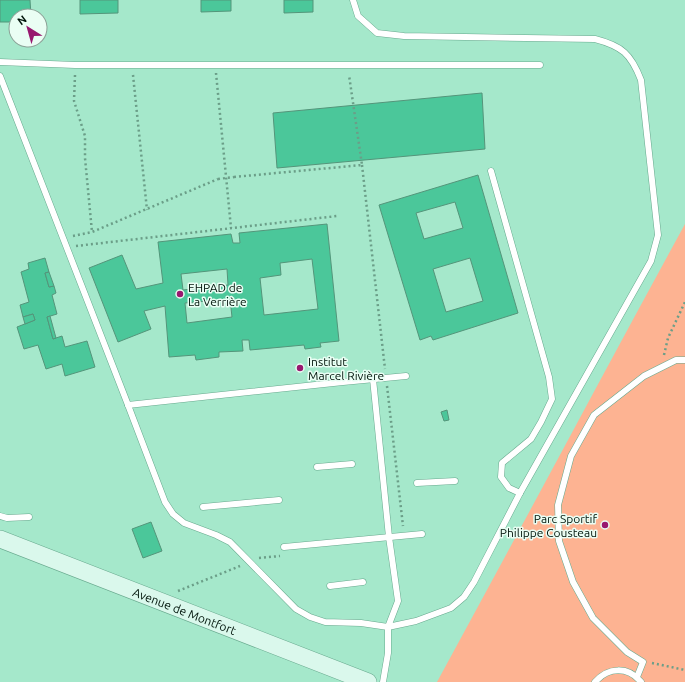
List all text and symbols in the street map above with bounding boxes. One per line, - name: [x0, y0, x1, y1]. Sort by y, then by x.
- north arrow: [8, 8, 48, 48]
- text: N: [15, 13, 29, 27]
- place label: EHPAD de La Verrière: [188, 281, 247, 308]
- marker: EHPAD de La Verrière: [175, 289, 185, 299]
- place label: Institut Marcel Rivière: [308, 355, 384, 382]
- marker: Institut Marcel Rivière: [295, 363, 305, 373]
- place label: Parc Sportif Philippe Cousteau: [500, 512, 597, 539]
- marker: Parc Sportif Philippe Cousteau: [600, 520, 610, 530]
- street label: Avenue de Montfort: [131, 585, 238, 637]

